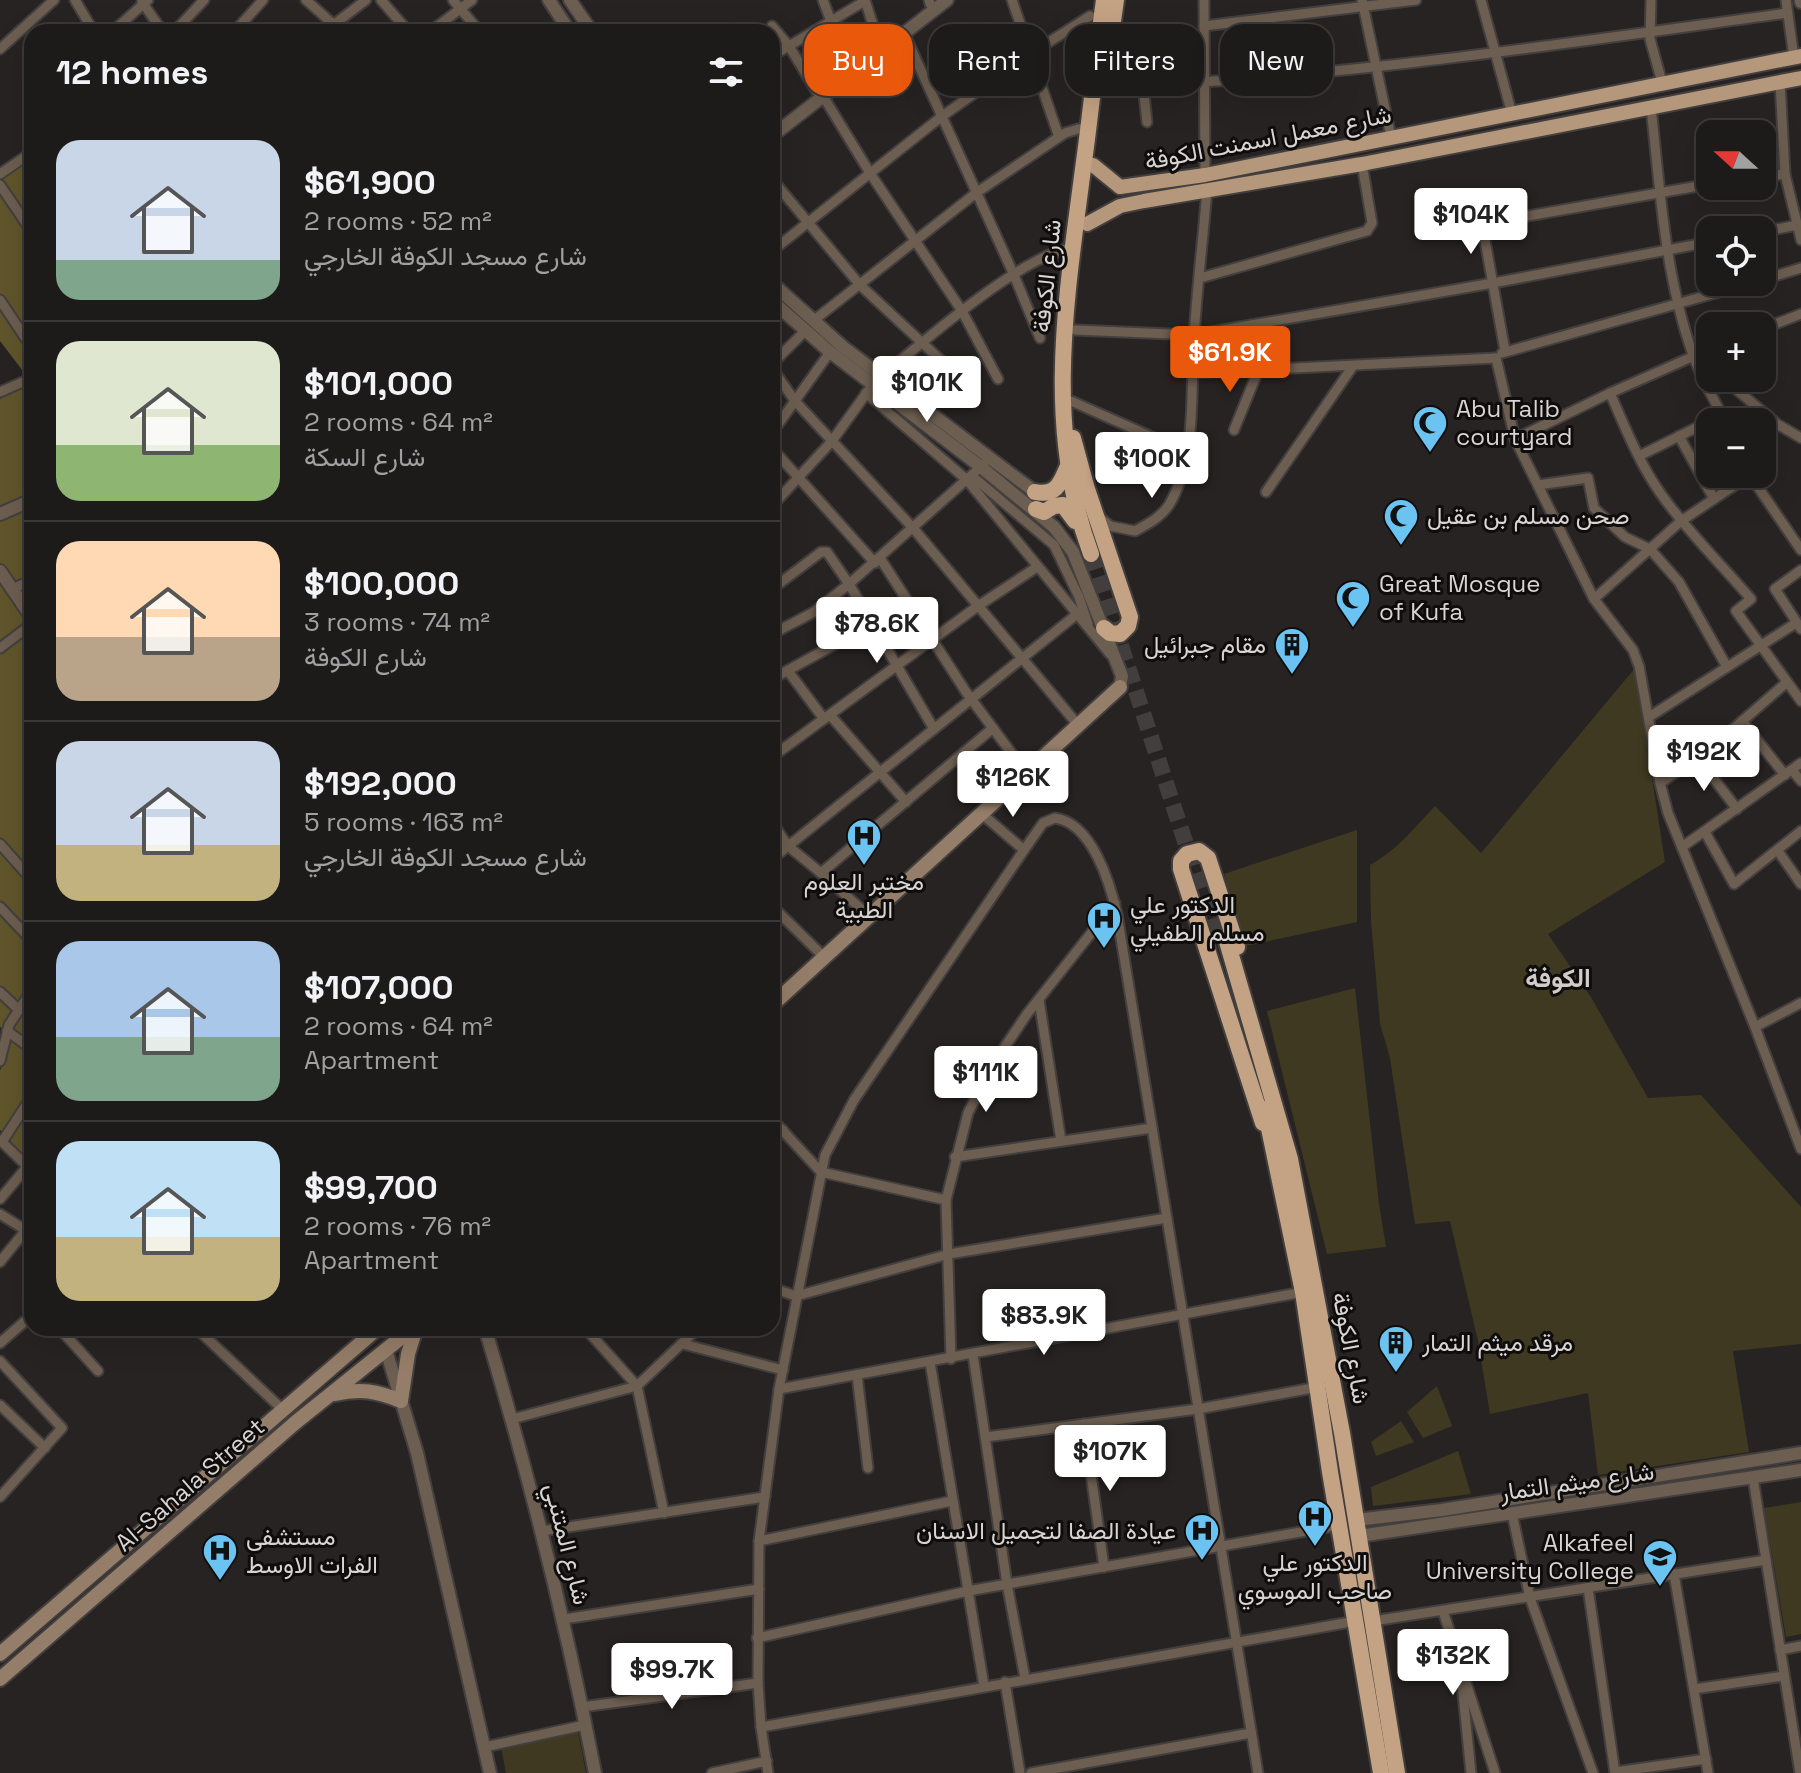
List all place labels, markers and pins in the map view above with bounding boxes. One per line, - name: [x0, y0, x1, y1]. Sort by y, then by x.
- pin: $104K: [1415, 188, 1527, 256]
- pin: $61.9K: [1165, 326, 1295, 394]
- pin: $101K: [871, 356, 983, 424]
- place label: Abu Talib courtyard: [1456, 393, 1573, 452]
- mosque icon: Abu Talib courtyard: [1411, 404, 1449, 454]
- pin: $100K: [1096, 432, 1208, 500]
- mosque icon: صحن مسلم بن عقيل: [1382, 497, 1420, 547]
- place label: صحن مسلم بن عقيل: [1427, 500, 1630, 532]
- place label: Great Mosque of Kufa: [1379, 568, 1541, 627]
- mosque icon: Great Mosque of Kufa: [1334, 579, 1372, 629]
- pin: $78.6K: [812, 597, 942, 665]
- building icon: مقام جبرائيل: [1273, 626, 1311, 676]
- place label: مقام جبرائيل: [1144, 629, 1266, 661]
- pin: $192K: [1648, 725, 1760, 793]
- pin: $126K: [957, 751, 1069, 819]
- hospital icon: مختبر العلوم الطبية: [845, 817, 883, 867]
- place label: مختبر العلوم الطبية: [804, 866, 924, 925]
- place label: الدكتور علي مسلم الطفيلي: [1130, 889, 1265, 952]
- hospital icon: الدكتور علي مسلم الطفيلي: [1085, 900, 1123, 950]
- pin: $111K: [930, 1046, 1042, 1114]
- pin: $83.9K: [979, 1289, 1109, 1357]
- building icon: مرقد ميثم التمار: [1377, 1324, 1415, 1374]
- place label: مرقد ميثم التمار: [1421, 1327, 1573, 1359]
- pin: $107K: [1054, 1425, 1166, 1493]
- hospital icon: الدكتور علي صاحب الموسوي: [1296, 1498, 1334, 1548]
- hospital icon: عيادة الصفا لتجميل الاسنان: [1183, 1512, 1221, 1562]
- place label: عيادة الصفا لتجميل الاسنان: [916, 1515, 1176, 1546]
- place label: مستشفى الفرات الاوسط: [246, 1521, 378, 1580]
- place label: Alkafeel University College: [1426, 1527, 1634, 1586]
- hospital icon: مستشفى الفرات الاوسط: [201, 1532, 239, 1582]
- school or university icon: Alkafeel University College: [1641, 1538, 1679, 1588]
- place label: الدكتور علي صاحب الموسوي: [1238, 1547, 1392, 1610]
- pin: $132K: [1397, 1629, 1509, 1697]
- pin: $99.7K: [607, 1643, 737, 1711]

